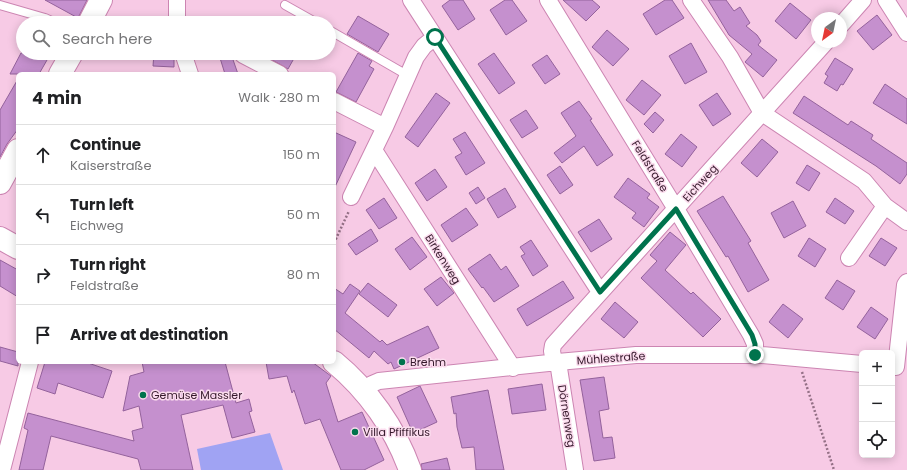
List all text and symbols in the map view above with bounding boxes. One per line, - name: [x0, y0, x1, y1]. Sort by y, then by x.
- north arrow: [811, 12, 847, 48]
- search box: [16, 16, 336, 60]
- icon: search: [30, 27, 52, 49]
- text: Search here: [62, 28, 152, 49]
- route start: [426, 28, 444, 46]
- text: 4 min: [32, 86, 82, 110]
- text: Walk · 280 m: [238, 88, 320, 107]
- text: Continue: [70, 134, 141, 155]
- street label: Feldstraße: [628, 137, 672, 195]
- icon: ahead: [32, 144, 54, 166]
- text: 150 m: [283, 145, 320, 164]
- text: Kaiserstraße: [70, 156, 152, 175]
- street label: Eichweg: [679, 161, 721, 205]
- text: Turn left: [70, 194, 134, 215]
- icon: left: [32, 204, 54, 226]
- text: 50 m: [287, 205, 320, 224]
- text: Eichweg: [70, 216, 124, 235]
- street label: Birkenweg: [421, 231, 465, 287]
- text: Turn right: [70, 254, 146, 275]
- icon: right: [32, 264, 54, 286]
- text: 80 m: [287, 265, 320, 284]
- text: Feldstraße: [70, 276, 139, 295]
- icon: arrive: [32, 324, 54, 346]
- text: Arrive at destination: [70, 324, 228, 345]
- route end: [746, 346, 764, 364]
- street label: Mühlestraße: [576, 348, 646, 368]
- map controls: [859, 350, 895, 458]
- button: +: [859, 350, 895, 386]
- place label: Brehm: [410, 354, 446, 370]
- marker: Brehm: [397, 357, 407, 367]
- street label: Dörnenweg: [554, 384, 580, 448]
- button: −: [859, 386, 895, 422]
- place label: Gemüse Massler: [151, 387, 242, 403]
- marker: Gemüse Massler: [138, 390, 148, 400]
- button: locate: [859, 422, 895, 458]
- place label: Villa Pfiffikus: [363, 424, 430, 440]
- marker: Villa Pfiffikus: [350, 427, 360, 437]

